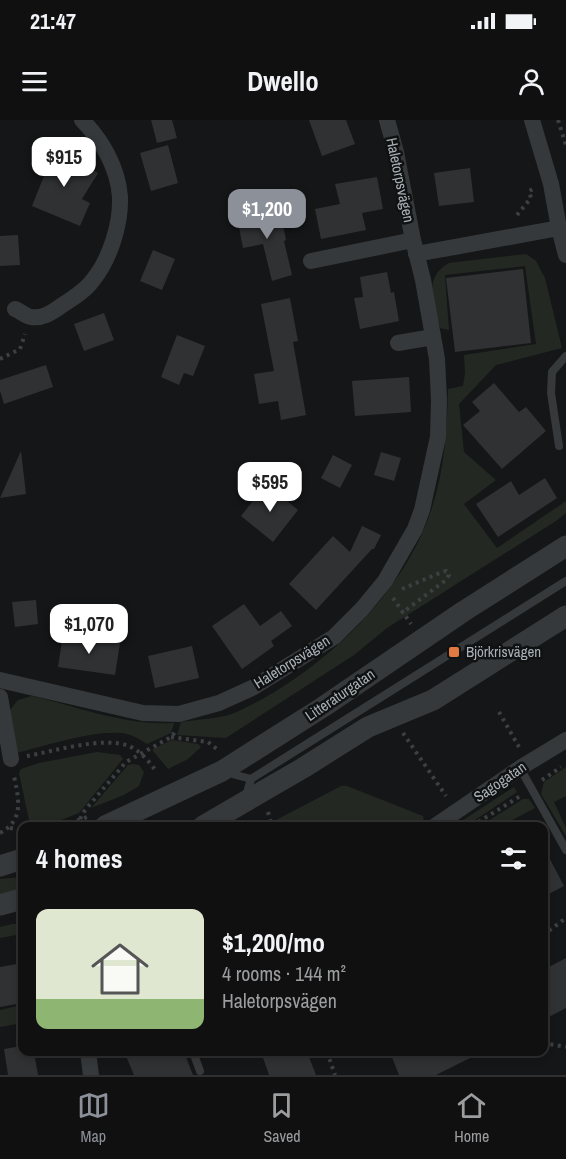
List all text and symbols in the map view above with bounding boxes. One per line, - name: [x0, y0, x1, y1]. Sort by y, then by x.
- text: 21:47: [30, 6, 76, 36]
- text: Dwello: [247, 63, 319, 99]
- icon: menu: [18, 65, 51, 98]
- icon: person: [515, 65, 548, 98]
- street label: Haletorpsvägen: [381, 136, 420, 224]
- pin: $915: [28, 137, 100, 188]
- text: $915: [46, 143, 82, 170]
- pin: $1,200: [218, 189, 316, 240]
- text: $1,200: [242, 195, 292, 222]
- pin: $595: [234, 462, 306, 513]
- text: $595: [252, 468, 288, 495]
- pin: $1,070: [40, 604, 138, 655]
- text: $1,070: [64, 610, 114, 637]
- street label: Haletorpsvägen: [250, 630, 334, 693]
- place label: Björkrisvägen: [466, 641, 541, 662]
- marker: Björkrisvägen: [447, 645, 461, 659]
- street label: Litteraturgatan: [301, 664, 379, 726]
- street label: Sagogatan: [469, 756, 530, 807]
- text: 4 homes: [36, 841, 123, 876]
- icon: filters: [497, 842, 530, 875]
- text: $1,200/mo: [222, 925, 325, 960]
- icon: home: [84, 933, 156, 1005]
- text: 4 rooms · 144 m²: [222, 960, 346, 987]
- text: Haletorpsvägen: [222, 987, 337, 1014]
- tab: Map: [77, 1089, 110, 1147]
- tab: Saved: [263, 1089, 301, 1147]
- tab: Home: [454, 1089, 489, 1147]

